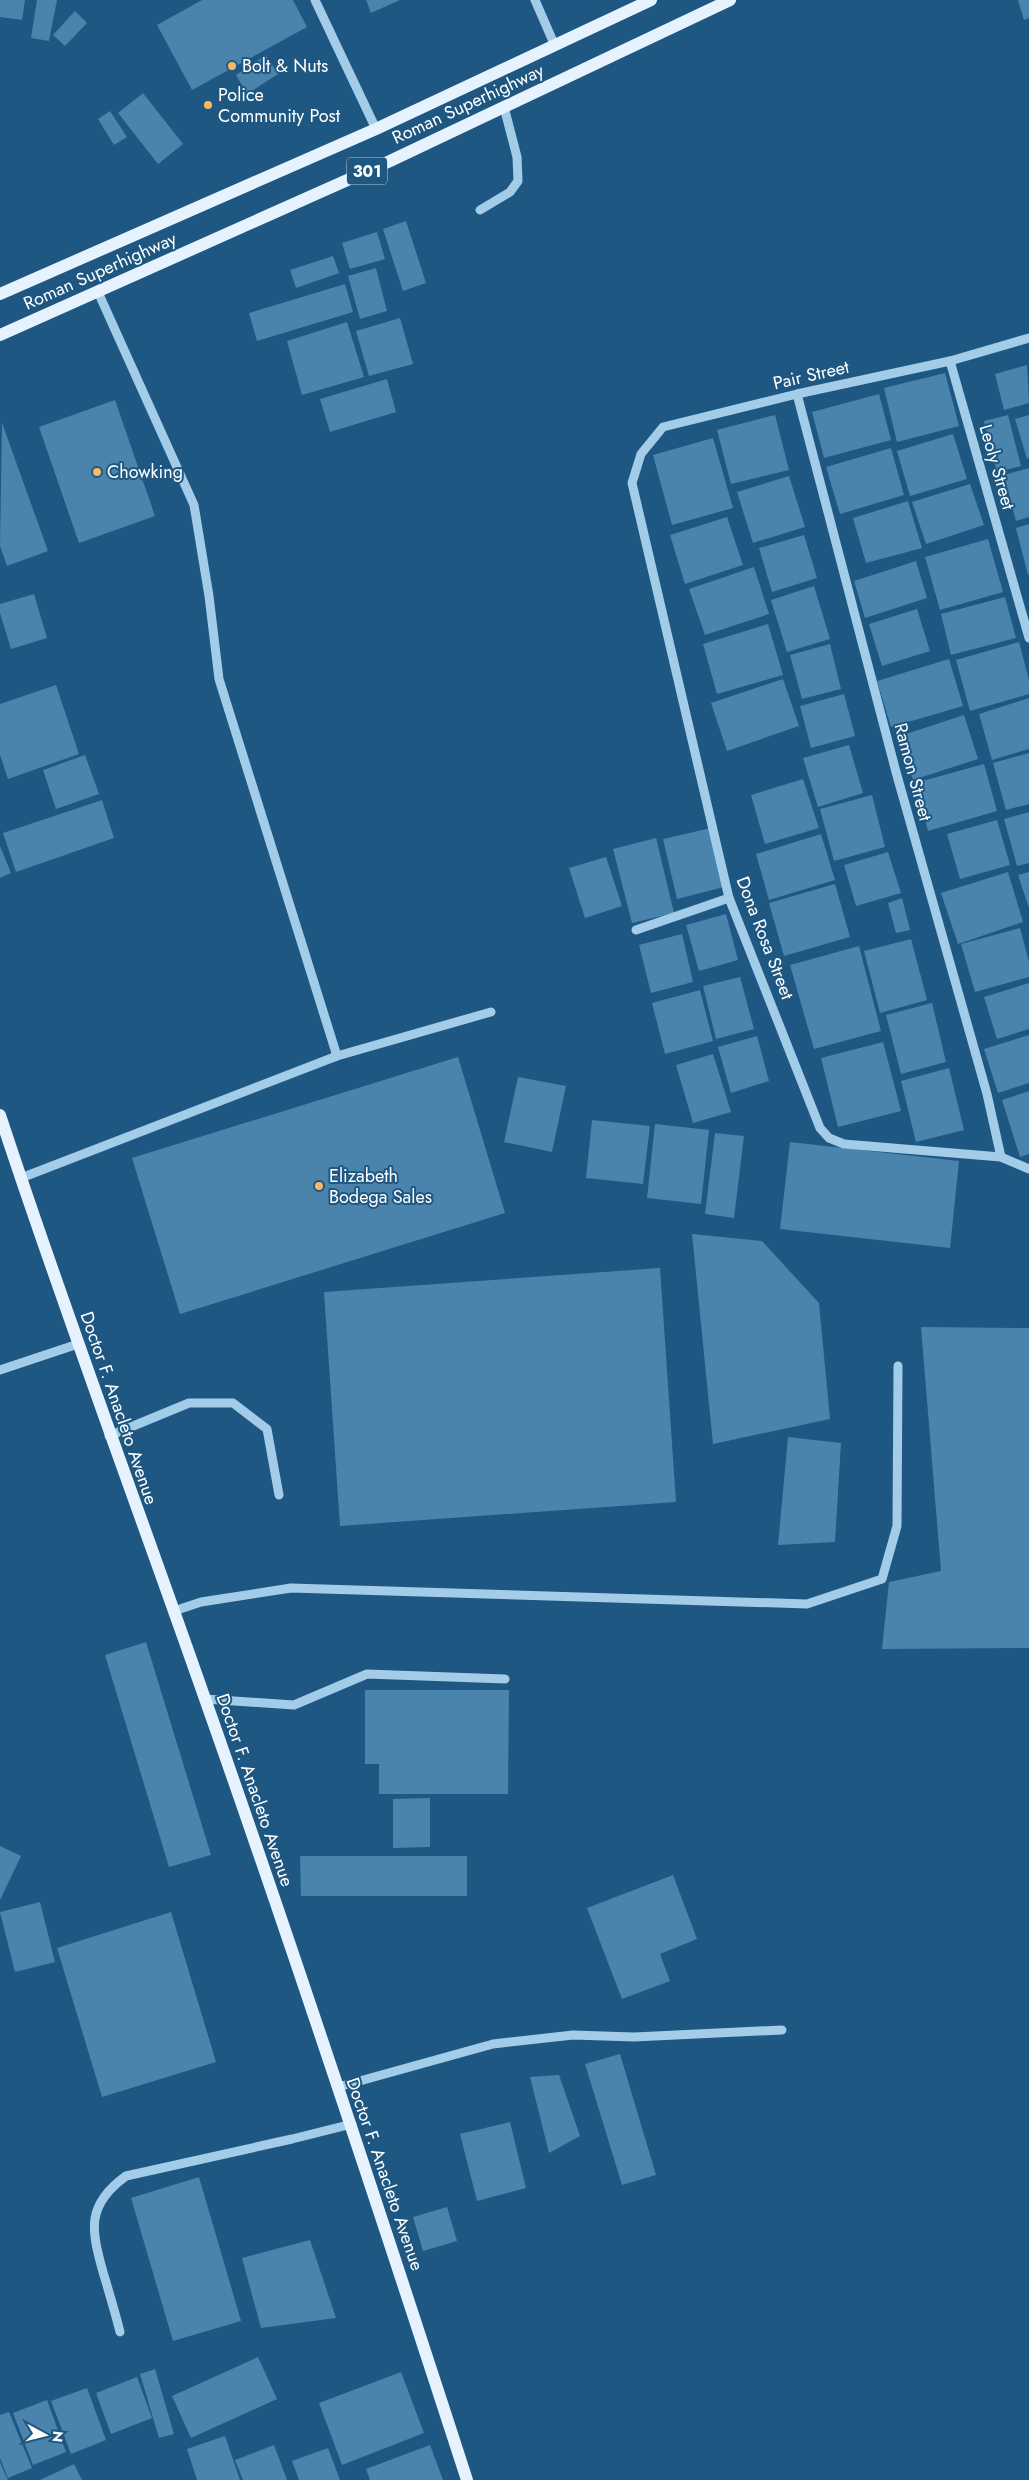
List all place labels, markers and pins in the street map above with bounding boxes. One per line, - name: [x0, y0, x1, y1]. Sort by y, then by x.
- place label: Bolt & Nuts: [242, 53, 328, 79]
- marker: Bolt & Nuts: [226, 60, 238, 72]
- place label: Police Community Post: [218, 82, 341, 129]
- marker: Police Community Post: [202, 99, 214, 111]
- place label: Chowking: [107, 459, 183, 485]
- marker: Chowking: [91, 466, 103, 478]
- place label: Elizabeth Bodega Sales: [329, 1163, 432, 1210]
- marker: Elizabeth Bodega Sales: [313, 1180, 325, 1192]

